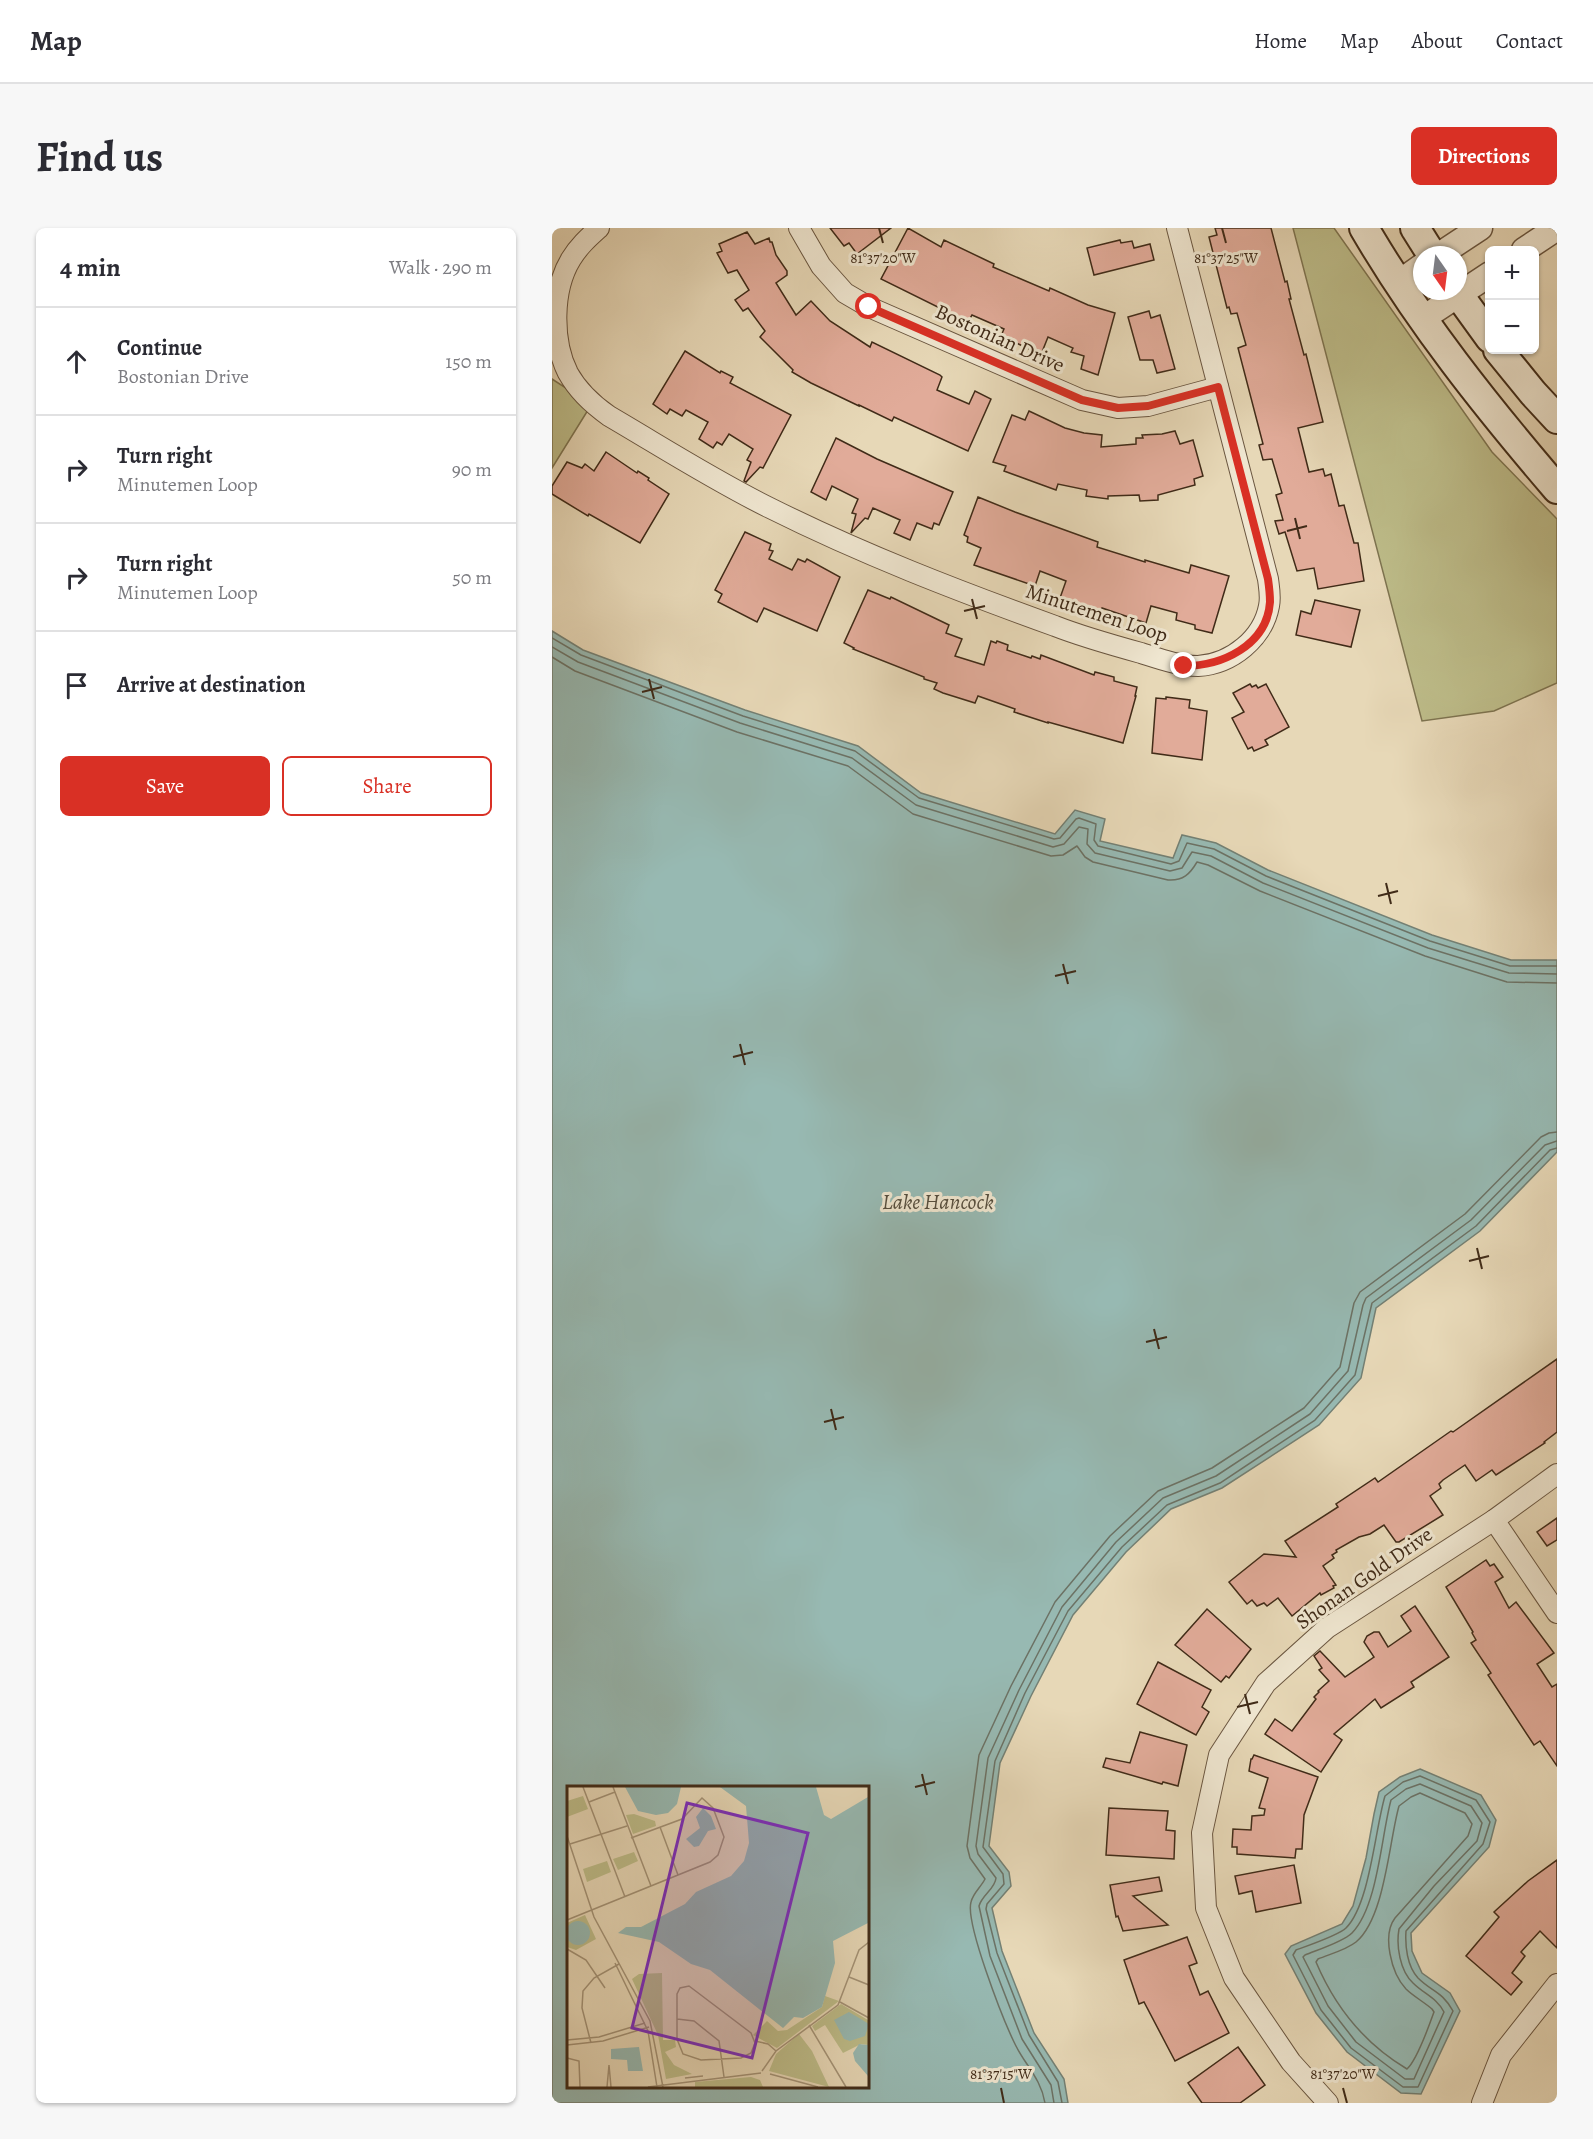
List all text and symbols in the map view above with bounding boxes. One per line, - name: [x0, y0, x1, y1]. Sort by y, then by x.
- text: Map: [30, 22, 82, 60]
- text: Home: [1254, 27, 1307, 55]
- text: Map: [1340, 27, 1378, 55]
- text: About: [1411, 27, 1463, 55]
- text: Contact: [1496, 27, 1563, 55]
- button: Directions: [1411, 127, 1557, 185]
- text: Find us: [36, 128, 163, 185]
- north arrow: [1413, 246, 1467, 300]
- map controls: [1485, 246, 1539, 354]
- button: +: [1485, 246, 1539, 300]
- text: 81°37'20"W: [850, 248, 916, 268]
- text: 81°37'25"W: [1194, 248, 1258, 268]
- text: 4 min: [60, 250, 121, 285]
- text: Walk · 290 m: [389, 254, 492, 281]
- route start: [855, 293, 881, 319]
- street label: Bostonian Drive: [931, 297, 1069, 379]
- button: −: [1485, 300, 1539, 354]
- text: Continue: [117, 333, 202, 363]
- icon: ahead: [60, 345, 93, 378]
- text: 150 m: [445, 348, 492, 375]
- text: Bostonian Drive: [117, 363, 249, 390]
- text: Turn right: [117, 441, 213, 471]
- icon: right: [60, 453, 93, 486]
- text: 90 m: [452, 456, 492, 483]
- text: Minutemen Loop: [117, 471, 258, 498]
- text: Turn right: [117, 549, 213, 579]
- icon: right: [60, 561, 93, 594]
- text: 50 m: [452, 564, 492, 591]
- street label: Minutemen Loop: [1022, 577, 1172, 649]
- text: Minutemen Loop: [117, 579, 258, 606]
- route end: [1170, 652, 1196, 678]
- icon: arrive: [60, 669, 93, 702]
- text: Arrive at destination: [117, 670, 306, 700]
- button: Save: [60, 756, 270, 816]
- button: Share: [282, 756, 492, 816]
- water label: Lake Hancock: [882, 1187, 994, 1217]
- street label: Shonan Gold Drive: [1290, 1520, 1438, 1636]
- inset map: [567, 1786, 868, 2088]
- text: 81°37'15"W: [970, 2064, 1032, 2084]
- text: 81°37'20"W: [1310, 2064, 1376, 2084]

